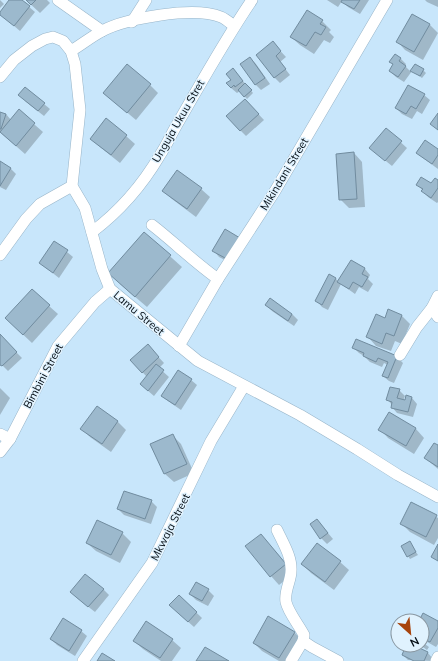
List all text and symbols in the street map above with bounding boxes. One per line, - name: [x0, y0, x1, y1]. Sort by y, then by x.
- street label: Unguja Ukuu Stret: [149, 77, 207, 165]
- street label: Mikindani Street: [257, 135, 311, 213]
- street label: Lamu Street: [111, 288, 167, 338]
- street label: Bimbini Street: [20, 341, 66, 411]
- street label: Mkwaja Street: [147, 491, 193, 563]
- north arrow: [390, 613, 430, 653]
- text: N: [408, 634, 421, 650]

